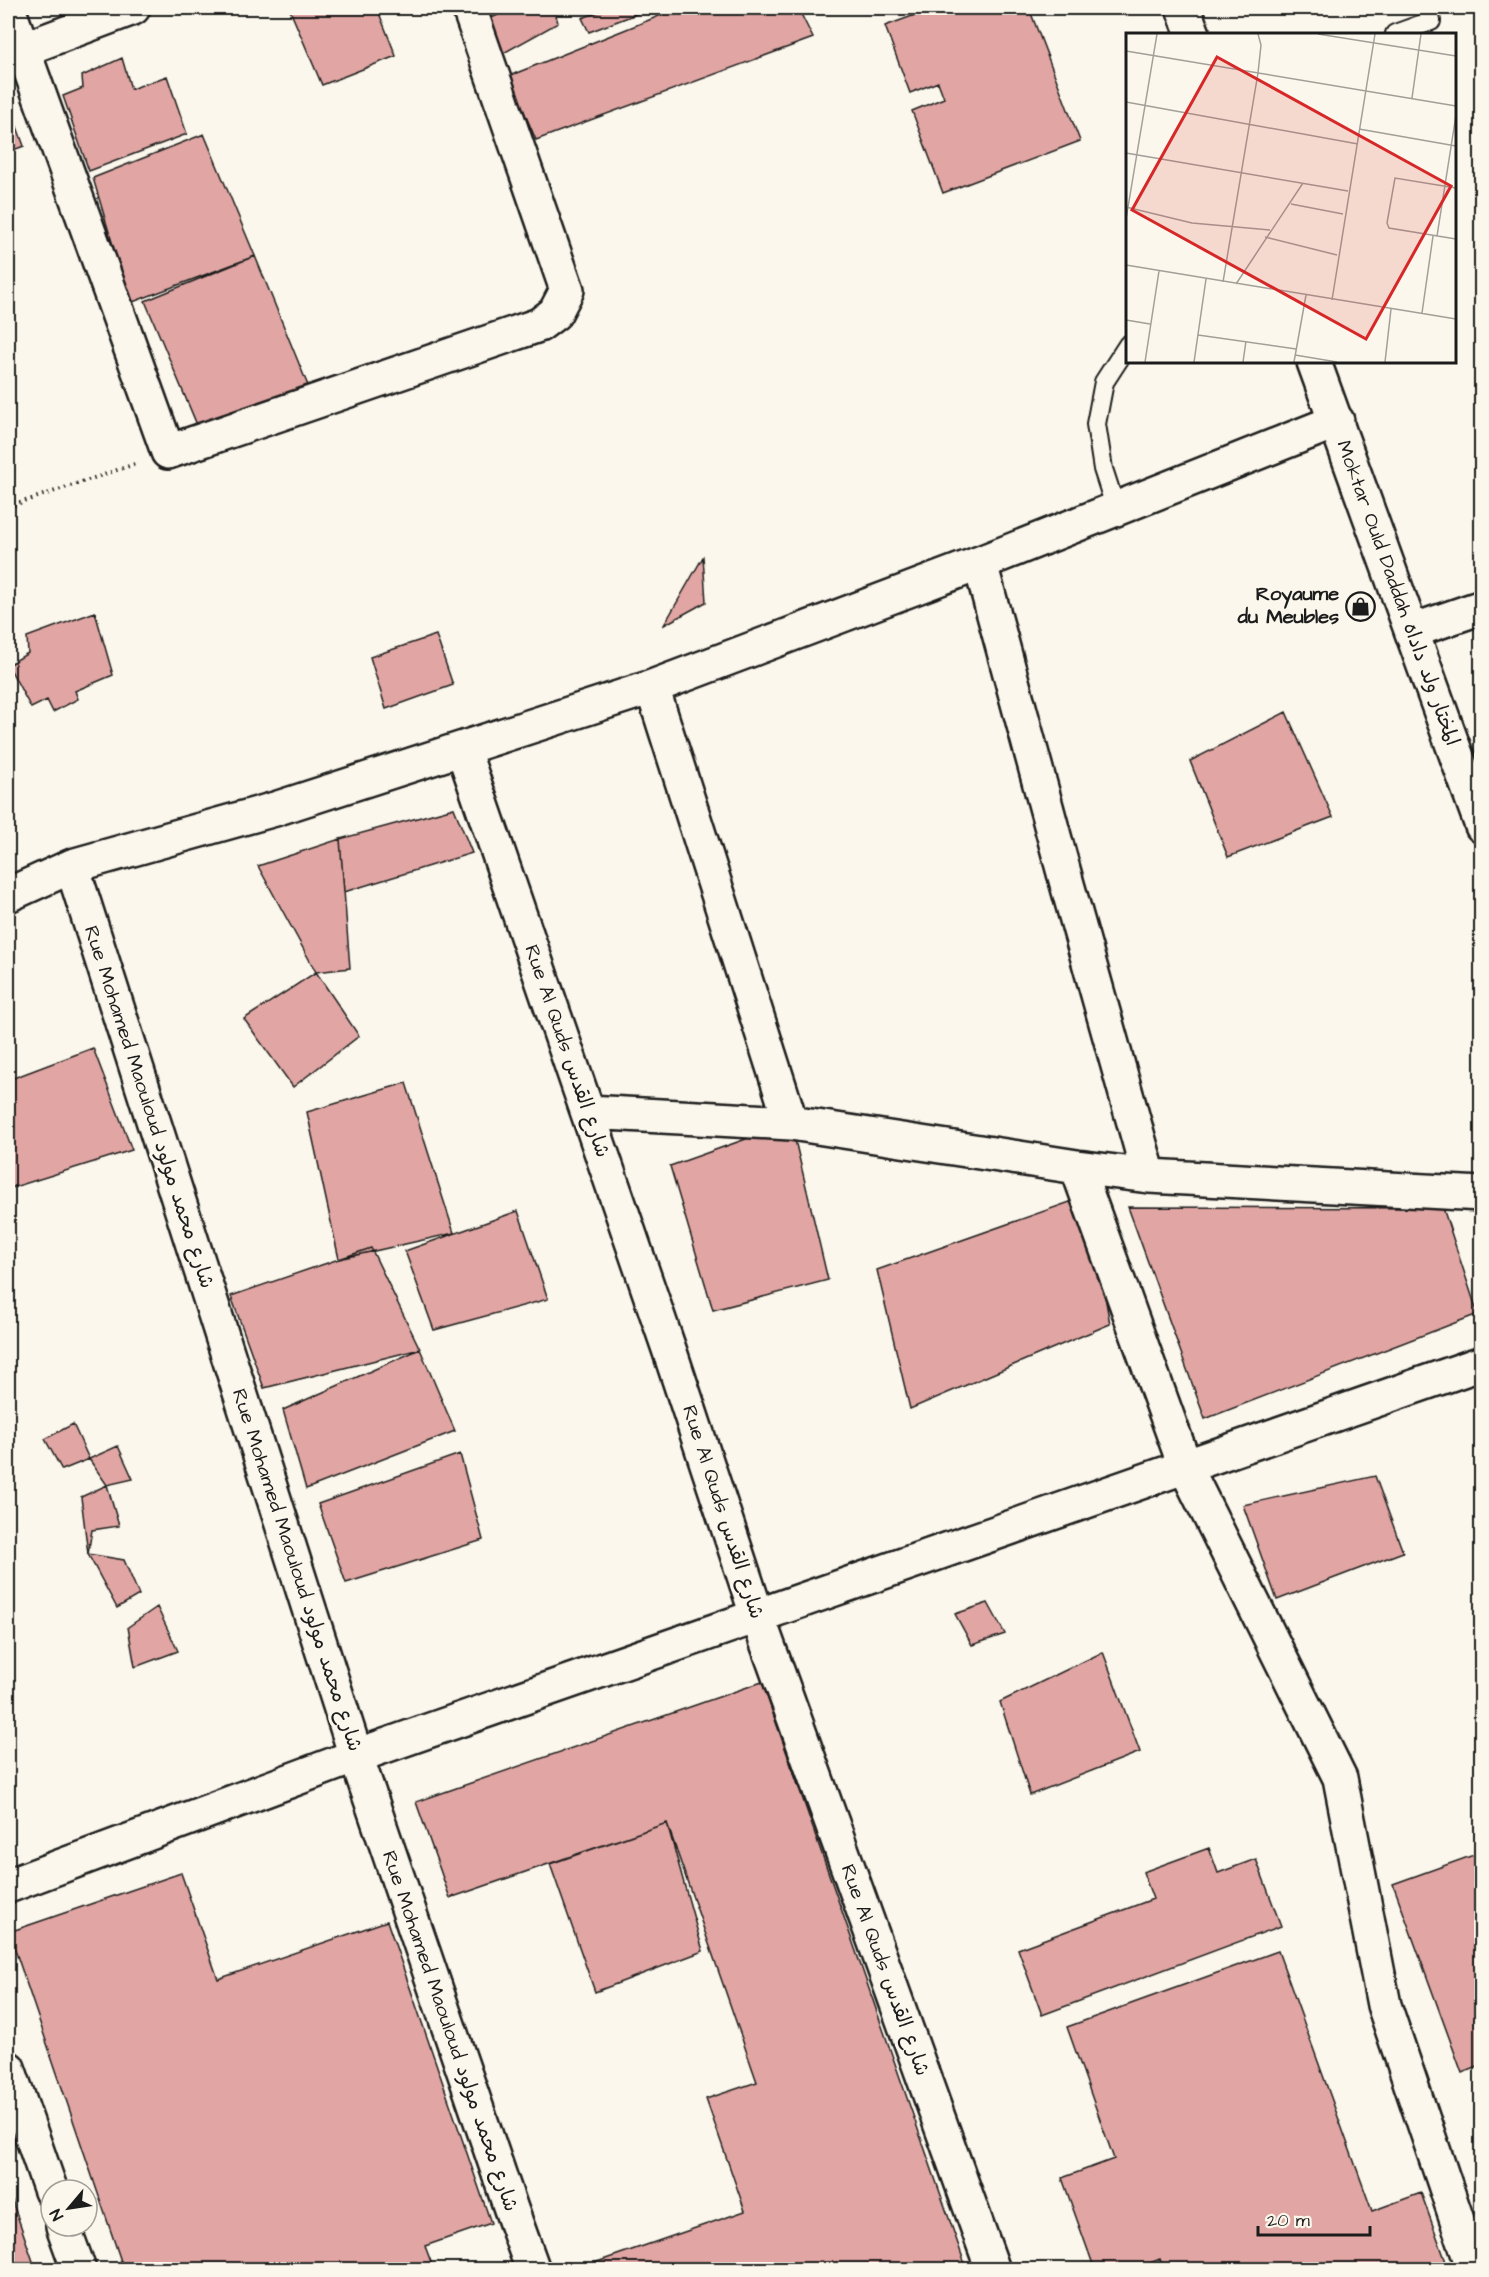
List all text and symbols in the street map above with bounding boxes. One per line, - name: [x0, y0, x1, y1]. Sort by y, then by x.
- inset map: [1126, 33, 1456, 363]
- street label: Moktar Ould Daddah المختار ولد داداه: [1330, 436, 1466, 750]
- place label: Royaume du Meubles: [1237, 580, 1339, 631]
- shop icon: Royaume du Meubles: [1344, 590, 1376, 622]
- street label: Rue Mohamed Maouloud شارع محمد مولود: [77, 922, 221, 1292]
- street label: Rue Al Quds شارع القدس: [517, 941, 617, 1161]
- street label: Rue Mohamed Maouloud شارع محمد مولود: [225, 1385, 369, 1755]
- street label: Rue Al Quds شارع القدس: [675, 1401, 771, 1623]
- street label: Rue Mohamed Maouloud شارع محمد مولود: [375, 1847, 525, 2215]
- street label: Rue Al Quds شارع القدس: [834, 1860, 936, 2080]
- north arrow: [39, 2178, 99, 2238]
- scale bar: [1258, 2199, 1370, 2237]
- text: N: [45, 2205, 69, 2225]
- text: 20 m: [1267, 2208, 1310, 2233]

